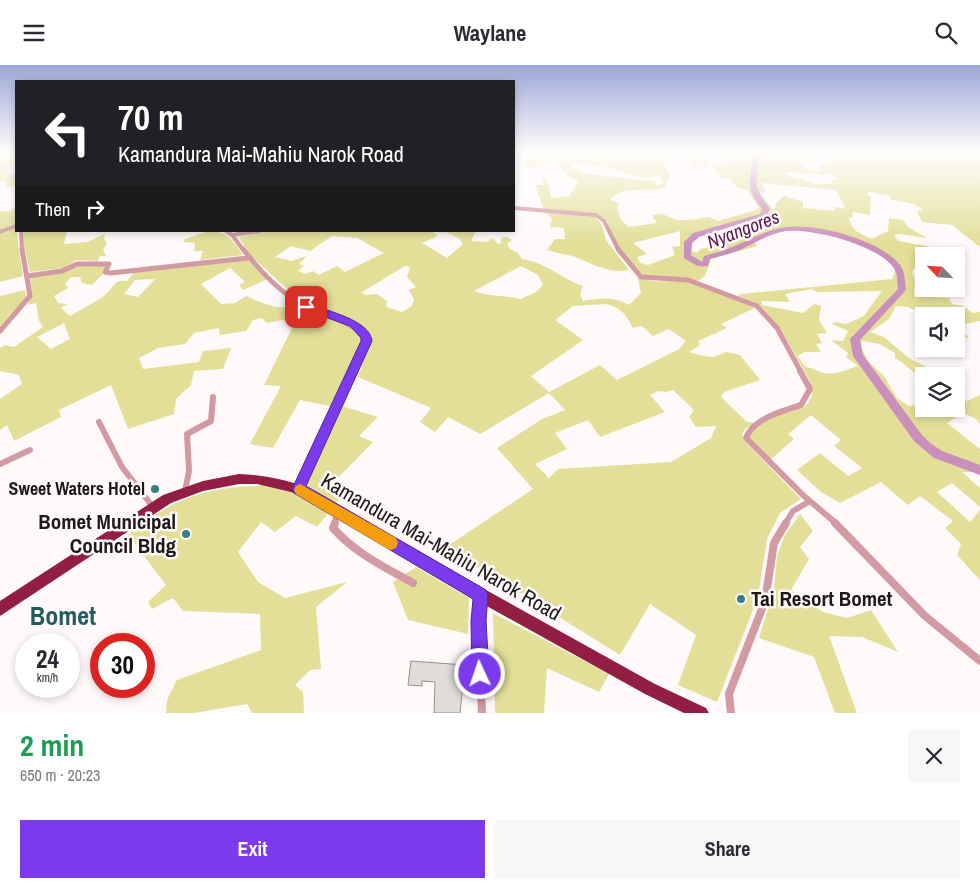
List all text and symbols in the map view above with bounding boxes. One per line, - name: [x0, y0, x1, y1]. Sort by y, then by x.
- text: Waylane: [454, 18, 526, 48]
- icon: menu: [20, 19, 48, 47]
- icon: search: [932, 19, 960, 47]
- text: 70 m: [118, 94, 183, 141]
- icon: left: [35, 100, 100, 165]
- text: Kamandura Mai-Mahiu Narok Road: [118, 139, 404, 169]
- icon: right: [81, 195, 109, 223]
- text: Then: [35, 196, 71, 222]
- water label: Nyangores: [703, 203, 783, 255]
- north arrow: [915, 247, 965, 297]
- map controls: [915, 247, 965, 417]
- pin: [285, 286, 327, 328]
- icon: arrive: [292, 293, 320, 321]
- button: sound: [915, 307, 965, 357]
- button: layers: [915, 367, 965, 417]
- street label: Kamandura Mai-Mahiu Narok Road: [316, 466, 567, 627]
- place label: Sweet Waters Hotel: [9, 476, 145, 501]
- marker: Sweet Waters Hotel: [149, 483, 161, 495]
- place label: Bomet Municipal Council Bldg: [38, 507, 176, 560]
- marker: Bomet Municipal Council Bldg: [180, 528, 192, 540]
- place label: Tai Resort Bomet: [751, 584, 893, 613]
- marker: Tai Resort Bomet: [735, 593, 747, 605]
- district label: Bomet: [30, 598, 96, 633]
- speed limit sign: 30: [90, 633, 155, 698]
- text: 24: [36, 642, 59, 676]
- position arrow: [453, 647, 505, 699]
- text: km/h: [37, 670, 58, 686]
- text: 2 min: [20, 725, 84, 765]
- button: close: [908, 730, 960, 782]
- text: 650 m · 20:23: [20, 764, 100, 786]
- button: Exit: [20, 820, 485, 878]
- button: Share: [495, 820, 960, 878]

